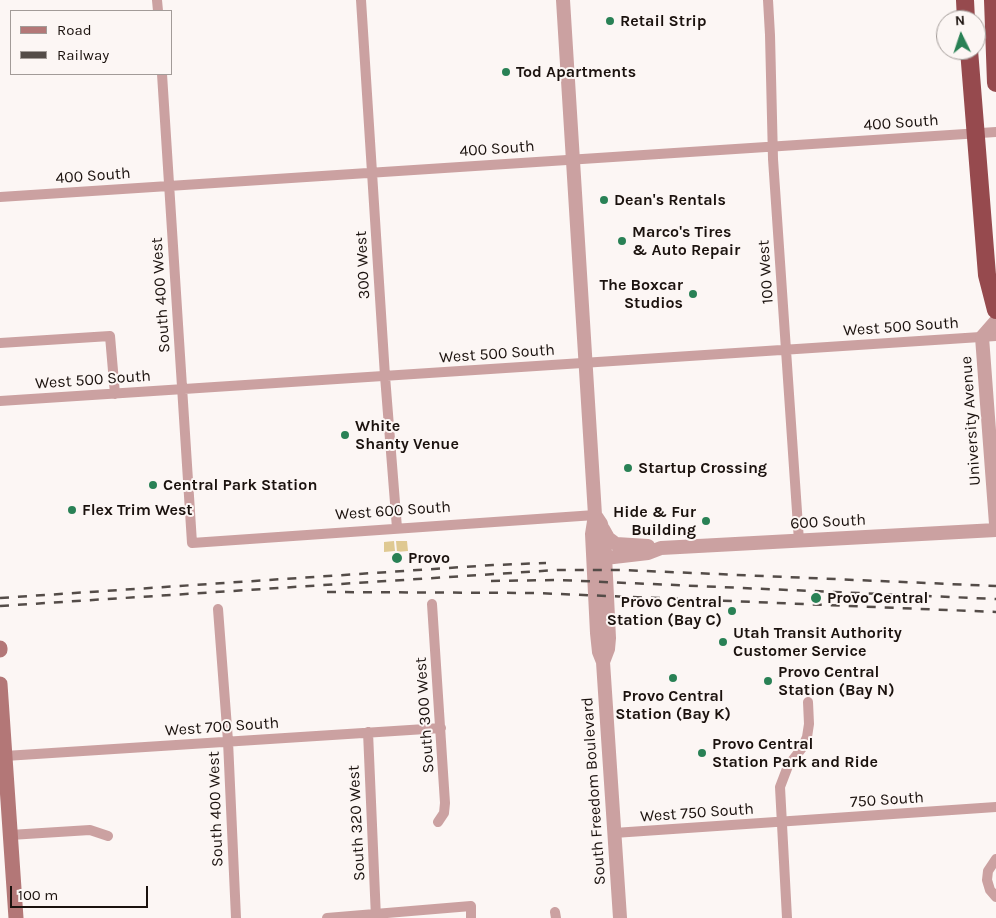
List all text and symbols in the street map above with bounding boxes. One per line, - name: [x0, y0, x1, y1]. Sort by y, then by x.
- legend: [10, 10, 172, 75]
- north arrow: [936, 10, 986, 60]
- place label: Retail Strip: [620, 11, 706, 31]
- text: N: [954, 12, 966, 29]
- marker: Retail Strip: [604, 15, 616, 27]
- text: Road: [57, 21, 92, 39]
- text: Railway: [57, 46, 109, 64]
- place label: Tod Apartments: [516, 62, 636, 82]
- marker: Tod Apartments: [500, 66, 512, 78]
- street label: 400 South: [863, 111, 939, 135]
- street label: 400 South: [459, 137, 535, 161]
- street label: 400 South: [55, 164, 131, 188]
- place label: Dean's Rentals: [614, 190, 726, 210]
- marker: Dean's Rentals: [598, 194, 610, 206]
- place label: Marco's Tires & Auto Repair: [632, 222, 740, 260]
- street label: 300 West: [352, 230, 374, 300]
- marker: Marco's Tires & Auto Repair: [616, 235, 628, 247]
- street label: South 400 West: [147, 237, 175, 353]
- street label: 100 West: [754, 239, 778, 305]
- place label: The Boxcar Studios: [600, 275, 683, 313]
- marker: The Boxcar Studios: [687, 288, 699, 300]
- street label: West 500 South: [843, 313, 959, 341]
- street label: West 500 South: [439, 340, 555, 368]
- street label: University Avenue: [957, 355, 985, 487]
- street label: West 500 South: [35, 366, 151, 394]
- place label: White Shanty Venue: [355, 416, 459, 454]
- marker: White Shanty Venue: [339, 429, 351, 441]
- place label: Startup Crossing: [638, 458, 767, 478]
- marker: Startup Crossing: [622, 462, 634, 474]
- place label: Central Park Station: [163, 475, 317, 495]
- marker: Central Park Station: [147, 479, 159, 491]
- street label: West 600 South: [334, 497, 452, 525]
- place label: Flex Trim West: [82, 500, 193, 520]
- place label: Hide & Fur Building: [613, 502, 696, 540]
- marker: Flex Trim West: [66, 504, 78, 516]
- street label: 600 South: [790, 510, 866, 534]
- marker: Hide & Fur Building: [700, 515, 712, 527]
- place label: Provo: [408, 548, 450, 568]
- marker: Provo: [390, 551, 404, 565]
- place label: Provo Central: [827, 588, 928, 608]
- marker: Provo Central: [809, 591, 823, 605]
- place label: Provo Central Station (Bay C): [607, 592, 722, 630]
- marker: Provo Central Station (Bay C): [726, 605, 738, 617]
- place label: Utah Transit Authority Customer Service: [733, 623, 902, 661]
- marker: Utah Transit Authority Customer Service: [717, 636, 729, 648]
- street label: South 300 West: [411, 656, 439, 774]
- place label: Provo Central Station (Bay N): [778, 662, 895, 700]
- marker: Provo Central Station (Bay K): [667, 672, 679, 684]
- marker: Provo Central Station (Bay N): [762, 675, 774, 687]
- place label: Provo Central Station (Bay K): [615, 686, 731, 724]
- street label: South Freedom Boulevard: [578, 696, 610, 886]
- street label: West 700 South: [164, 713, 280, 741]
- place label: Provo Central Station Park and Ride: [712, 734, 878, 772]
- marker: Provo Central Station Park and Ride: [696, 747, 708, 759]
- street label: South 400 West: [204, 751, 228, 867]
- street label: South 320 West: [344, 765, 370, 881]
- street label: 750 South: [850, 788, 924, 812]
- street label: West 750 South: [640, 799, 754, 827]
- scale bar: [12, 876, 150, 908]
- text: 100 m: [18, 886, 58, 904]

